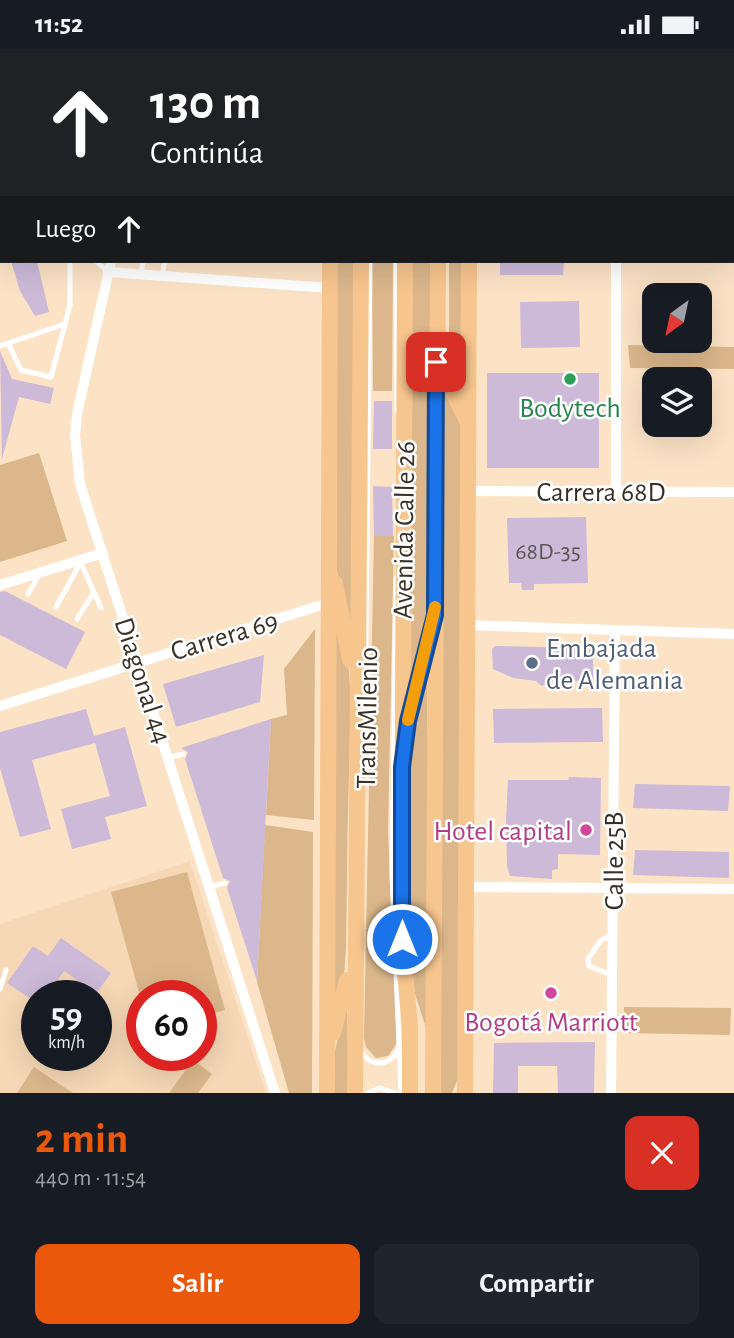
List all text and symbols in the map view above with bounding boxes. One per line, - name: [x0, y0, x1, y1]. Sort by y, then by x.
- text: 11:52: [35, 11, 83, 37]
- icon: ahead: [35, 77, 126, 168]
- text: 130 m: [150, 79, 261, 128]
- text: Continúa: [150, 137, 263, 169]
- icon: ahead: [110, 210, 148, 248]
- text: Luego: [35, 216, 96, 242]
- north arrow: [642, 283, 712, 353]
- map controls: [642, 283, 712, 437]
- pin: [406, 332, 466, 392]
- icon: arrive: [417, 343, 455, 381]
- button: layers: [642, 367, 712, 437]
- marker: Bodytech: [562, 371, 578, 387]
- place label: Bodytech: [519, 395, 621, 423]
- street label: Avenida Calle 26: [389, 441, 421, 619]
- street label: Carrera 68D: [536, 479, 666, 507]
- house number: 68D-35: [515, 540, 581, 564]
- street label: Carrera 69: [167, 607, 282, 667]
- street label: Diagonal 44: [109, 614, 176, 747]
- place label: Embajada de Alemania: [546, 635, 683, 695]
- street label: TransMilenio: [353, 647, 383, 789]
- marker: Embajada de Alemania: [524, 655, 540, 671]
- street label: Calle 25B: [601, 812, 629, 910]
- place label: Hotel capital: [433, 818, 572, 846]
- marker: Hotel capital: [578, 822, 594, 838]
- position arrow: [365, 902, 439, 976]
- speed limit sign: 60: [126, 980, 217, 1071]
- marker: Bogotá Marriott: [543, 985, 559, 1001]
- text: 59: [50, 999, 83, 1034]
- place label: Bogotá Marriott: [464, 1009, 638, 1037]
- text: km/h: [48, 1034, 85, 1052]
- button: close: [625, 1116, 699, 1190]
- text: 2 min: [35, 1118, 128, 1160]
- text: 440 m · 11:54: [35, 1167, 146, 1190]
- button: Salir: [35, 1244, 360, 1324]
- button: Compartir: [374, 1244, 699, 1324]

